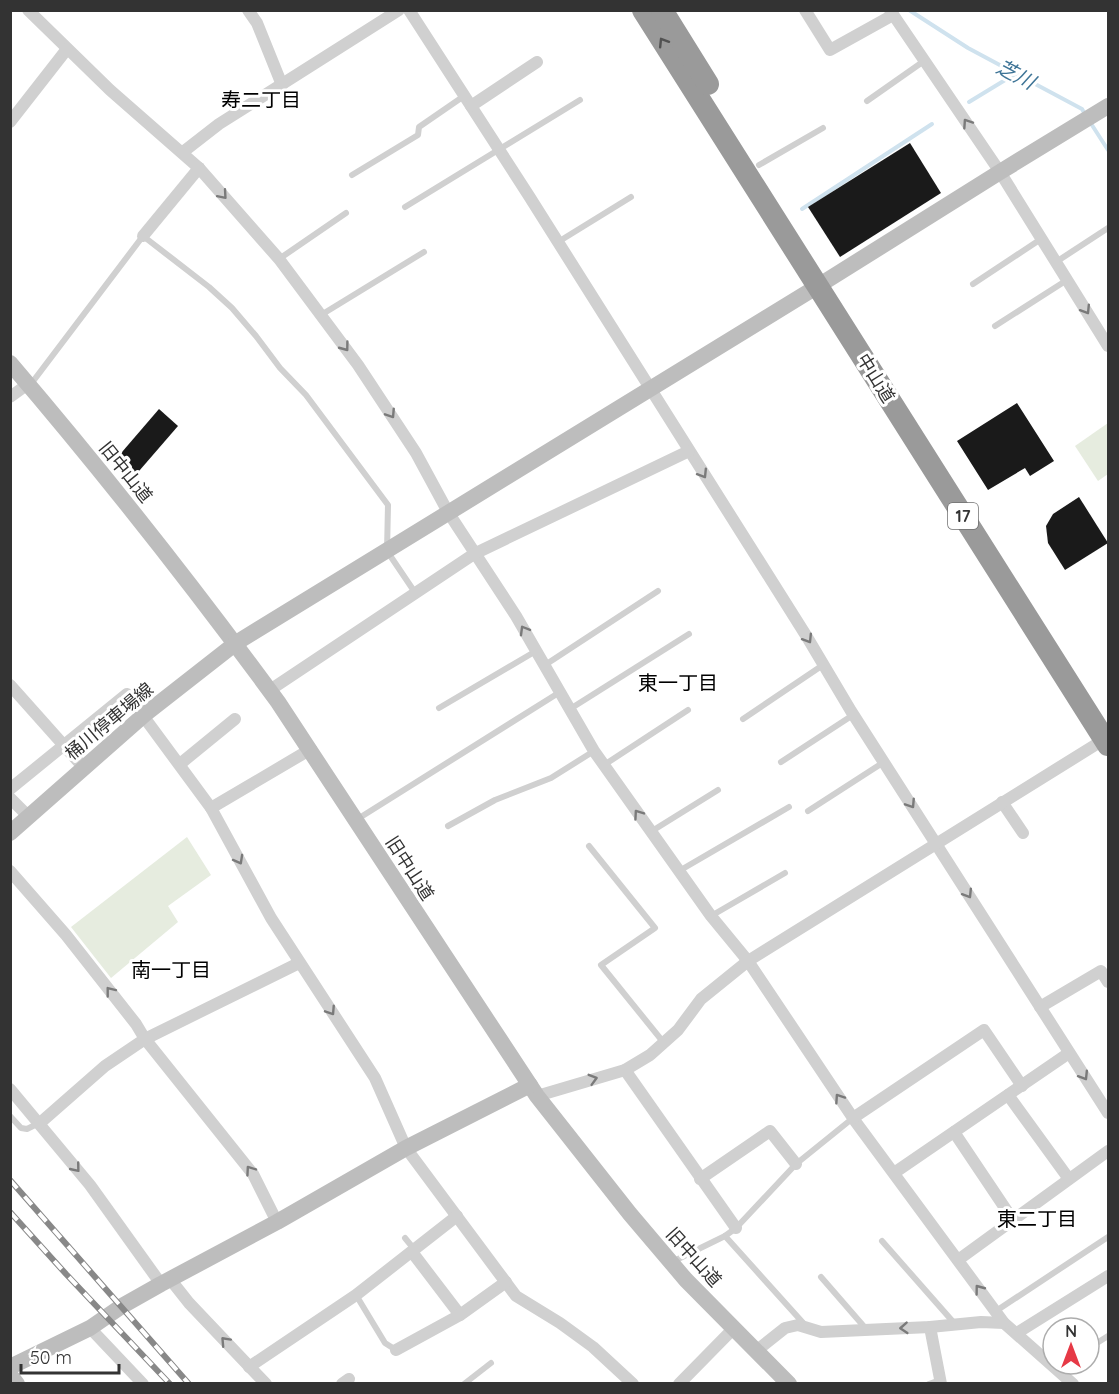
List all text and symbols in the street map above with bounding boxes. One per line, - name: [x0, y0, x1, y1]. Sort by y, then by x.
- one-way arrow: [659, 38, 671, 48]
- water label: 芝川: [992, 54, 1041, 95]
- district label: 寿二丁目: [221, 87, 301, 112]
- one-way arrow: [963, 119, 974, 130]
- one-way arrow: [216, 188, 227, 199]
- one-way arrow: [1079, 304, 1091, 314]
- one-way arrow: [337, 340, 348, 351]
- street label: 中山道: [852, 349, 900, 407]
- one-way arrow: [383, 408, 395, 418]
- street label: 旧中山道: [94, 437, 158, 507]
- one-way arrow: [696, 468, 708, 478]
- road number: 17: [948, 503, 978, 529]
- one-way arrow: [520, 626, 531, 637]
- one-way arrow: [800, 633, 812, 643]
- district label: 東一丁目: [638, 670, 718, 695]
- street label: 桶川停車場線: [60, 677, 158, 765]
- one-way arrow: [904, 798, 916, 808]
- one-way arrow: [634, 809, 645, 820]
- street label: 旧中山道: [381, 832, 439, 904]
- one-way arrow: [232, 854, 243, 864]
- one-way arrow: [961, 887, 972, 898]
- district label: 南一丁目: [131, 957, 211, 982]
- one-way arrow: [107, 987, 118, 998]
- one-way arrow: [324, 1005, 336, 1015]
- one-way arrow: [1076, 1070, 1088, 1080]
- one-way arrow: [587, 1074, 598, 1086]
- one-way arrow: [835, 1094, 847, 1104]
- one-way arrow: [69, 1162, 80, 1173]
- one-way arrow: [246, 1166, 257, 1177]
- district label: 東二丁目: [997, 1206, 1077, 1231]
- street label: 旧中山道: [661, 1223, 727, 1291]
- one-way arrow: [976, 1285, 987, 1296]
- north arrow: [1041, 1316, 1101, 1376]
- text: N: [1065, 1321, 1077, 1341]
- one-way arrow: [899, 1322, 908, 1335]
- scale bar: [21, 1337, 118, 1375]
- one-way arrow: [221, 1337, 232, 1348]
- text: 50 m: [30, 1346, 72, 1369]

